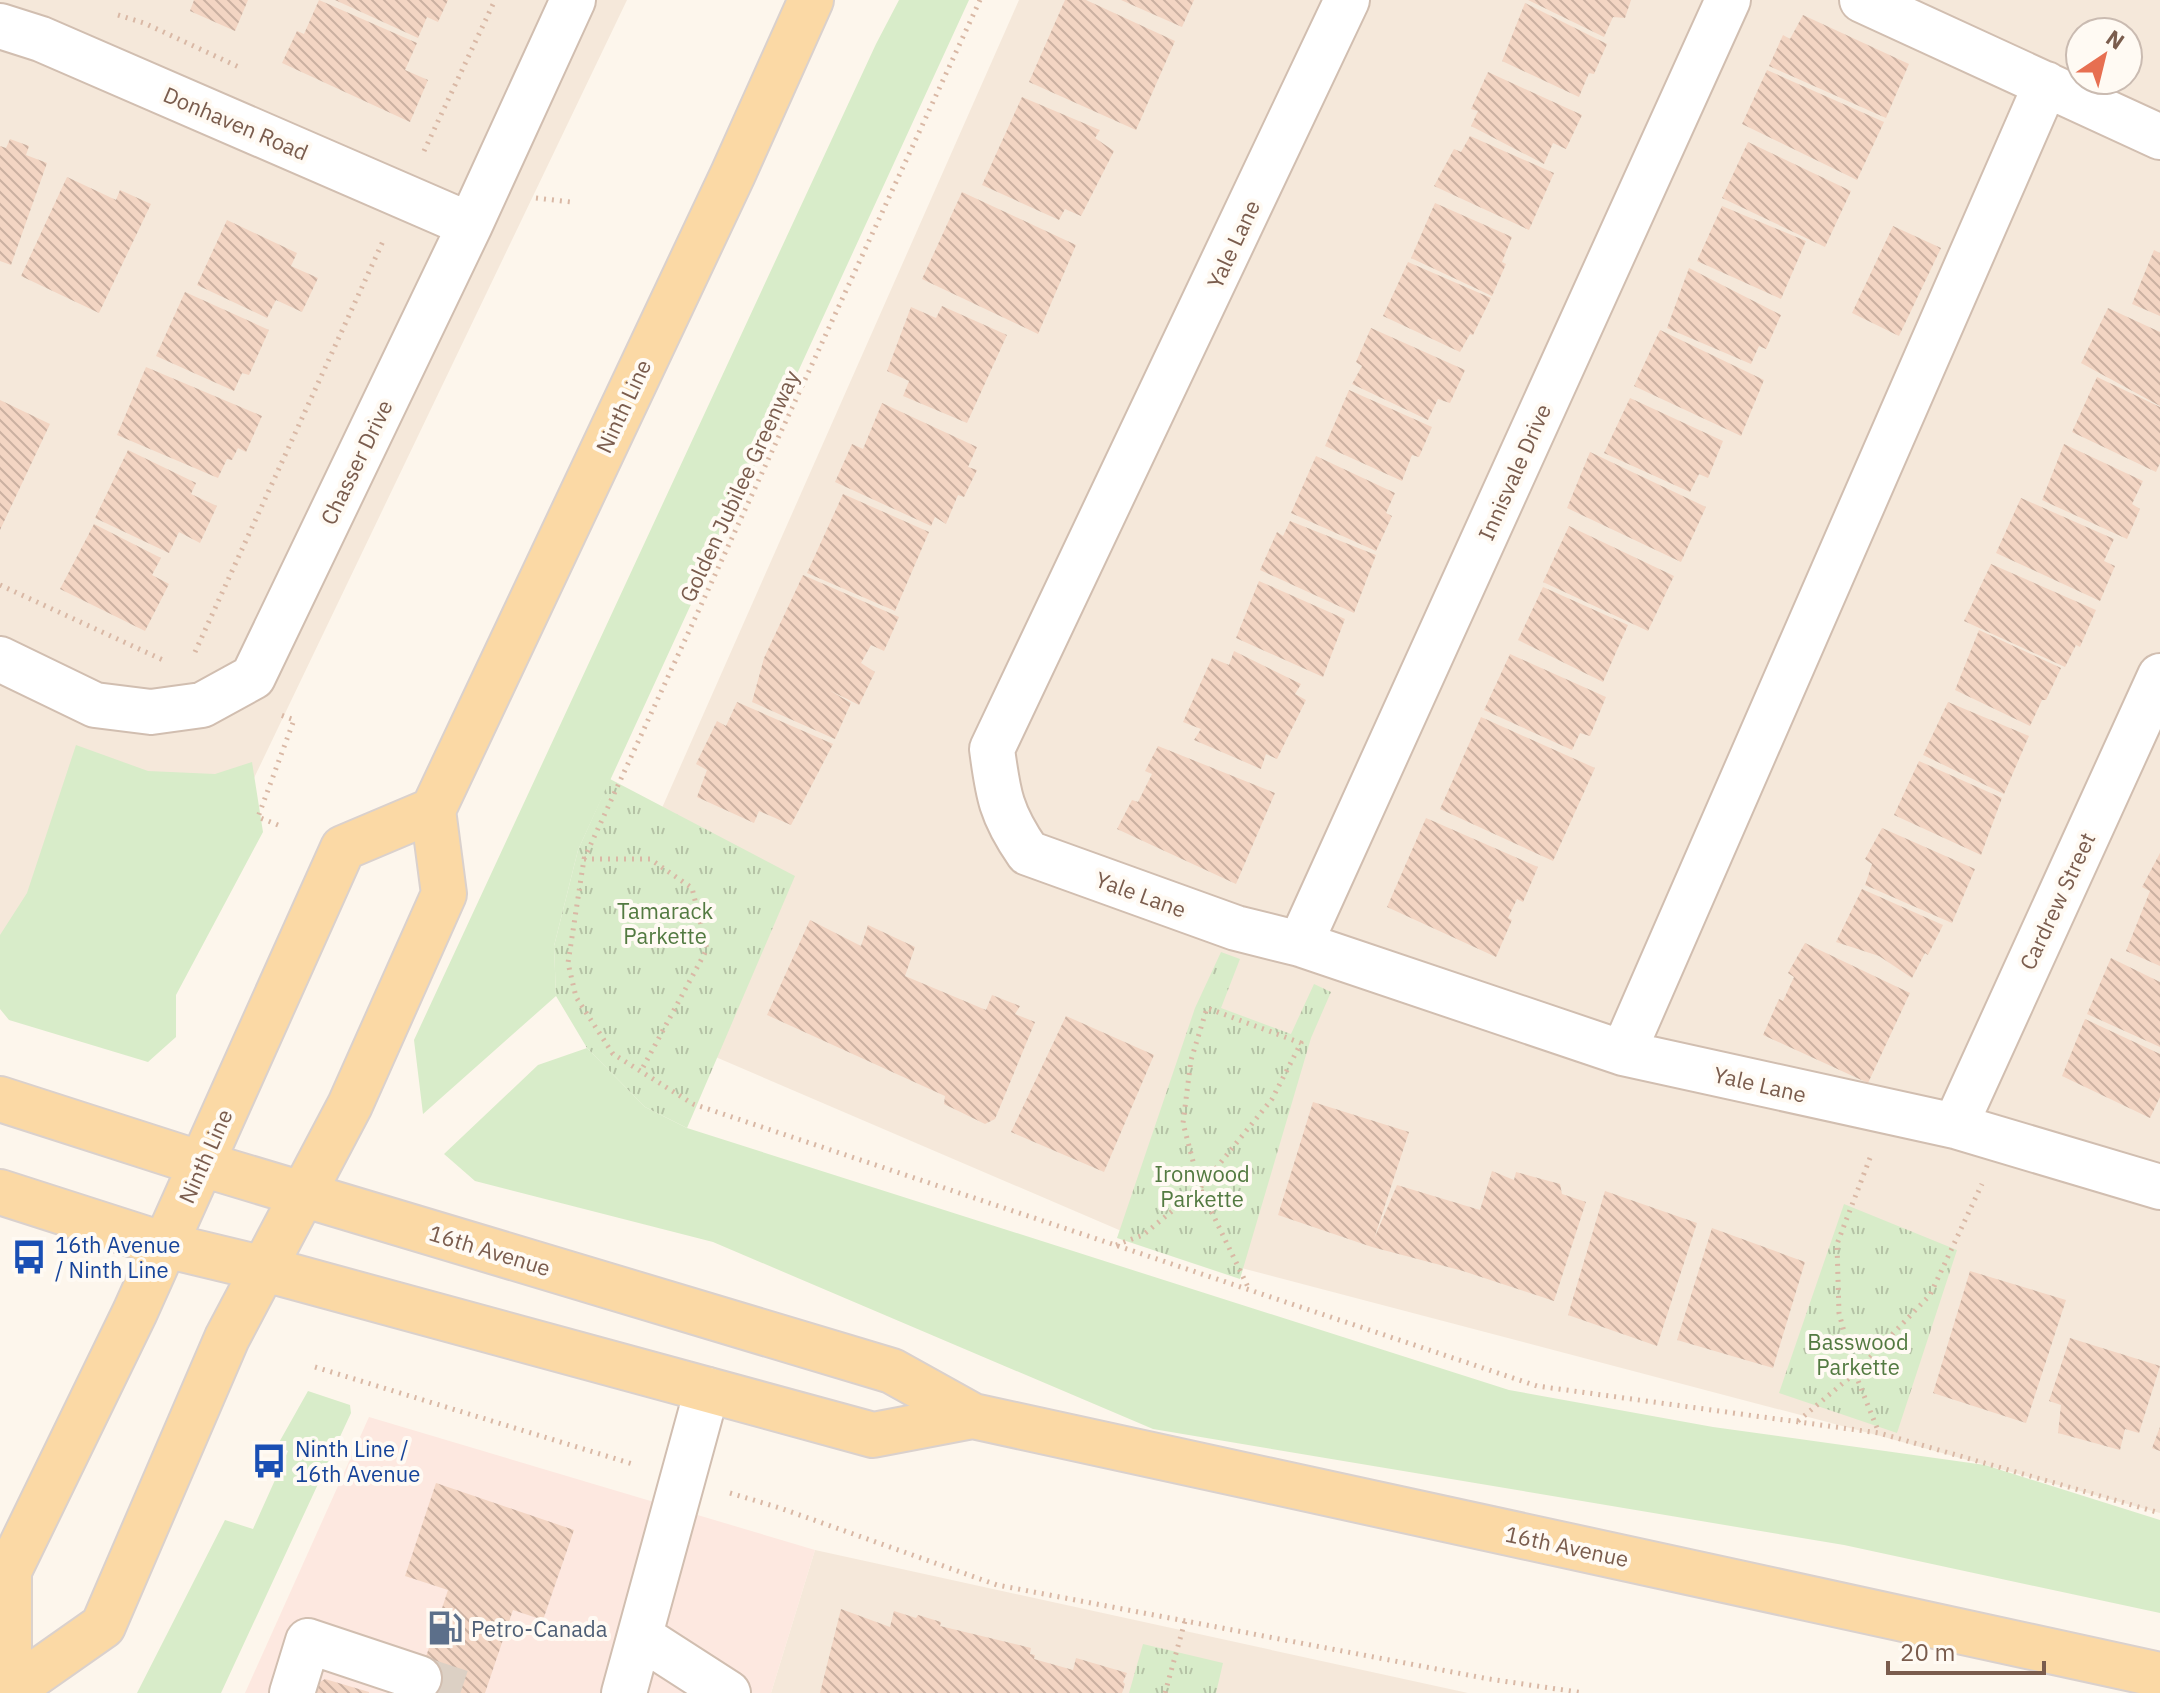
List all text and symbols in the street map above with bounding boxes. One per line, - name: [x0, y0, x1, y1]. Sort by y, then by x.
- north arrow: [2064, 16, 2144, 96]
- text: N: [2101, 23, 2131, 56]
- street label: Donhaven Road: [159, 79, 313, 167]
- street label: Yale Lane: [1200, 195, 1266, 293]
- street label: Ninth Line: [589, 355, 657, 457]
- street label: Golden Jubilee Greenway: [672, 365, 806, 607]
- street label: Chasser Drive: [313, 395, 399, 529]
- street label: Innisvale Drive: [1471, 399, 1557, 545]
- street label: Cardrew Street: [2012, 828, 2102, 974]
- street label: Yale Lane: [1092, 864, 1190, 924]
- park label: Tamarack Parkette: [617, 896, 713, 950]
- street label: Yale Lane: [1711, 1059, 1809, 1109]
- street label: Ninth Line: [171, 1104, 239, 1208]
- park label: Ironwood Parkette: [1154, 1159, 1250, 1213]
- street label: 16th Avenue: [426, 1218, 554, 1282]
- place label: 16th Avenue / Ninth Line: [55, 1230, 180, 1284]
- bus stop icon: 16th Avenue / Ninth Line: [10, 1238, 48, 1276]
- park label: Basswood Parkette: [1807, 1327, 1909, 1381]
- place label: Ninth Line / 16th Avenue: [295, 1434, 420, 1488]
- bus stop icon: Ninth Line / 16th Avenue: [250, 1442, 288, 1480]
- street label: 16th Avenue: [1503, 1519, 1631, 1573]
- fuel station icon: Petro-Canada: [426, 1609, 464, 1647]
- place label: Petro-Canada: [471, 1614, 608, 1643]
- scale bar: [1888, 1625, 2044, 1675]
- text: 20 m: [1900, 1636, 1955, 1668]

